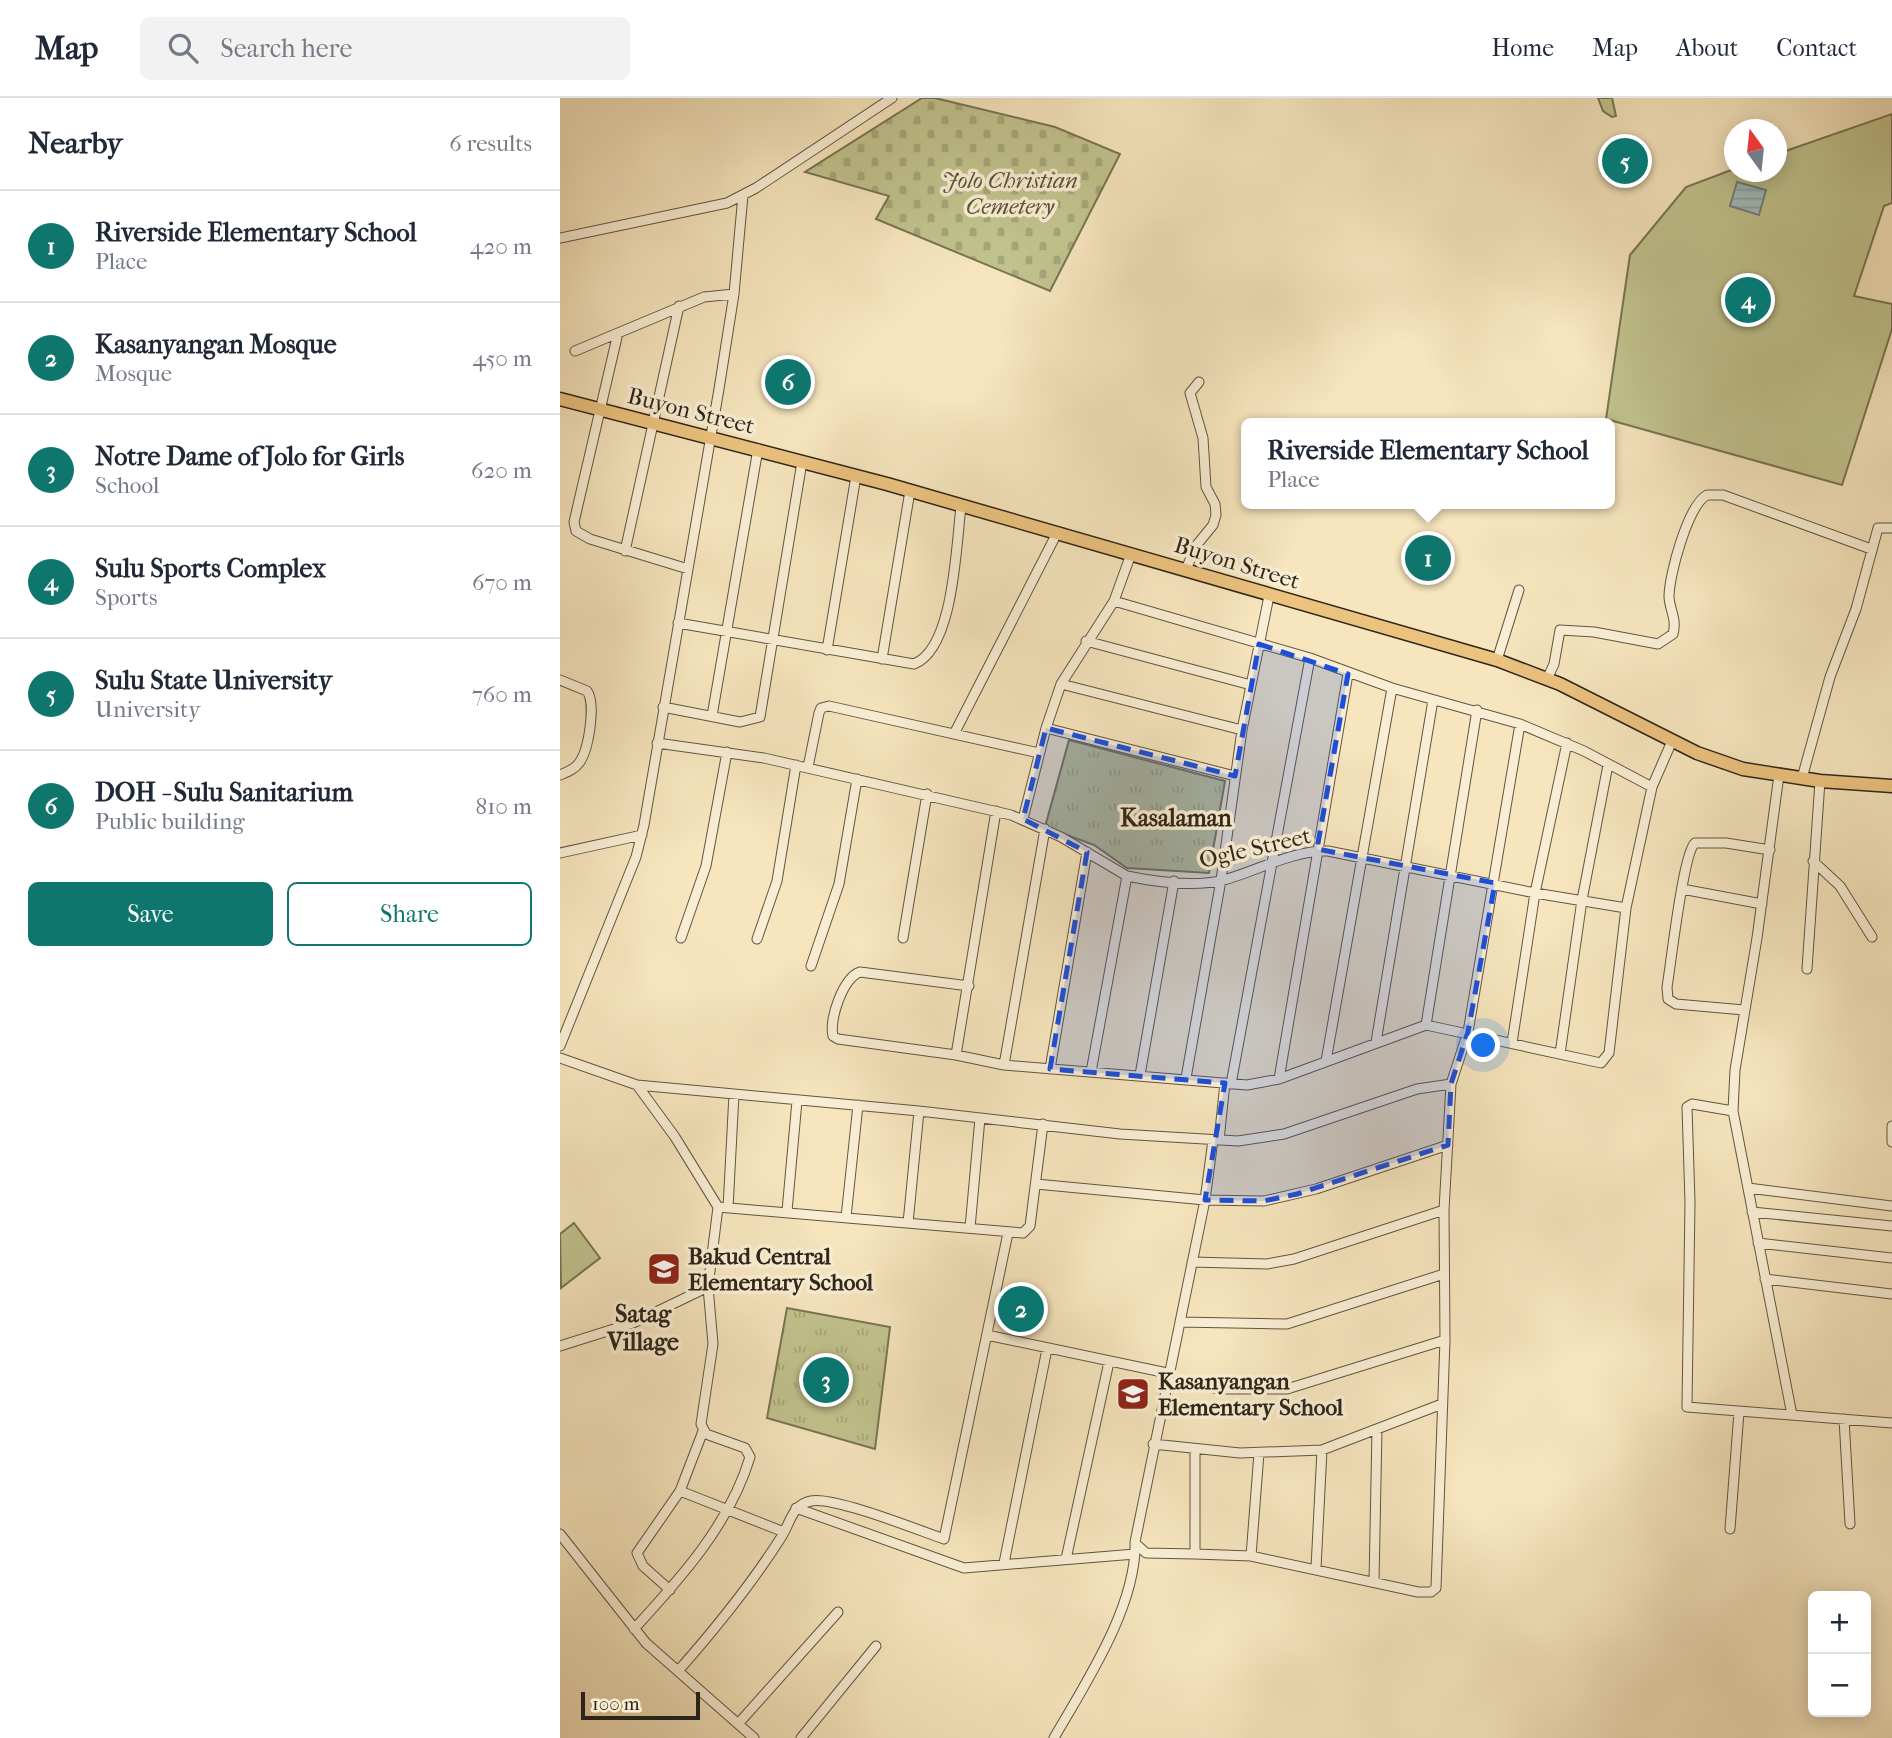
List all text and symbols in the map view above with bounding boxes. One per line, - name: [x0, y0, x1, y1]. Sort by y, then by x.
- search box: [140, 17, 630, 80]
- text: Map: [35, 29, 98, 68]
- icon: search: [164, 29, 202, 67]
- text: Search here: [220, 33, 352, 64]
- text: Home: [1492, 34, 1554, 62]
- text: Map: [1592, 34, 1638, 62]
- text: About: [1676, 34, 1738, 62]
- text: Contact: [1776, 34, 1857, 62]
- north arrow: [1724, 119, 1787, 182]
- text: Nearby: [28, 126, 123, 161]
- text: 6 results: [449, 130, 532, 157]
- pin: 5: [1602, 135, 1648, 187]
- park label: Jolo Christian Cemetery: [942, 167, 1078, 220]
- text: Riverside Elementary School: [95, 217, 417, 248]
- text: 1: [47, 233, 55, 260]
- text: 420 m: [470, 233, 532, 260]
- text: Place: [95, 248, 147, 275]
- pin: 4: [1725, 274, 1771, 326]
- text: Kasanyangan Mosque: [95, 329, 337, 360]
- text: 2: [45, 345, 57, 372]
- text: 450 m: [472, 345, 532, 372]
- pin: 6: [765, 356, 811, 408]
- text: Mosque: [95, 360, 172, 387]
- street label: Buyon Street: [625, 382, 757, 440]
- popup: [1241, 418, 1615, 509]
- text: Riverside Elementary School: [1267, 435, 1589, 466]
- text: Notre Dame of Jolo for Girls: [95, 441, 404, 472]
- text: 3: [46, 457, 56, 484]
- text: 620 m: [471, 457, 532, 484]
- text: Place: [1267, 466, 1320, 493]
- text: School: [95, 472, 159, 499]
- street label: Buyon Street: [1171, 531, 1303, 595]
- pin: 1: [1405, 532, 1451, 584]
- text: Sulu Sports Complex: [95, 553, 326, 584]
- text: 4: [44, 569, 58, 596]
- text: 670 m: [472, 569, 532, 596]
- text: Sports: [95, 584, 157, 611]
- text: Sulu State University: [95, 665, 332, 696]
- text: 5: [46, 681, 56, 708]
- text: 760 m: [472, 681, 532, 708]
- text: University: [95, 696, 200, 723]
- text: DOH - Sulu Sanitarium: [95, 777, 353, 808]
- text: 6: [45, 793, 57, 820]
- text: 810 m: [476, 793, 532, 820]
- district label: Kasalaman: [1120, 804, 1233, 832]
- text: Public building: [95, 808, 245, 835]
- street label: Ogle Street: [1197, 822, 1313, 874]
- button: Save: [28, 882, 273, 946]
- button: Share: [287, 882, 532, 946]
- your location: [1466, 1028, 1500, 1062]
- place label: Bakud Central Elementary School: [688, 1243, 874, 1296]
- school or university icon: Bakud Central Elementary School: [645, 1250, 683, 1288]
- pin: 2: [998, 1283, 1044, 1335]
- district label: Satag Village: [606, 1300, 679, 1356]
- pin: 3: [803, 1354, 849, 1406]
- place label: Kasanyangan Elementary School: [1158, 1368, 1344, 1421]
- school or university icon: Kasanyangan Elementary School: [1114, 1375, 1152, 1413]
- map controls: [1808, 1591, 1871, 1717]
- button: +: [1808, 1591, 1871, 1654]
- button: −: [1808, 1654, 1871, 1717]
- scale bar: [581, 1689, 700, 1721]
- text: 100 m: [592, 1693, 640, 1715]

